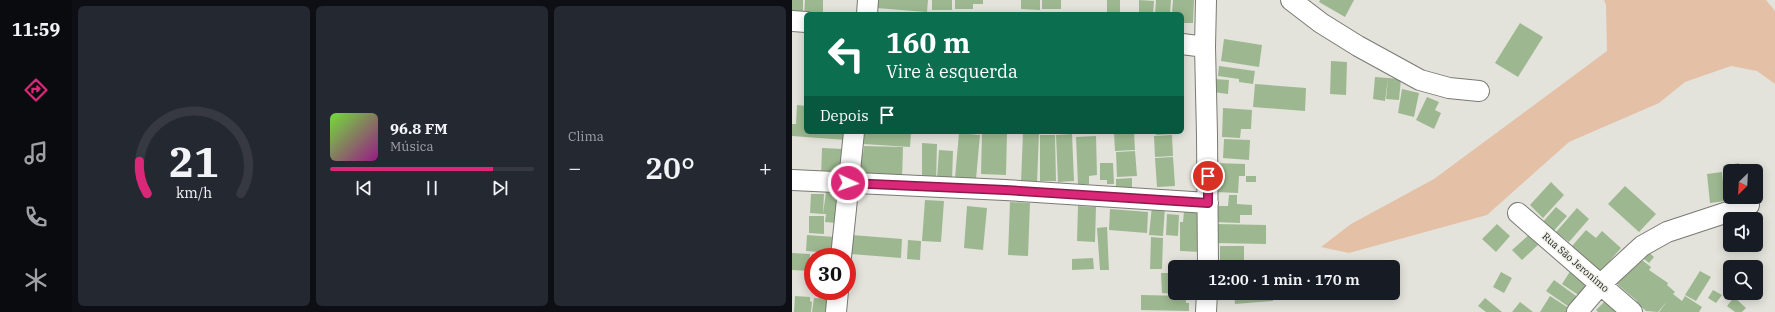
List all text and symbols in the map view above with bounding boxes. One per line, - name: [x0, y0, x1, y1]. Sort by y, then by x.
- text: 11:59: [12, 18, 60, 41]
- text: 160 m: [886, 24, 970, 61]
- icon: left: [820, 28, 872, 80]
- text: Vire à esquerda: [886, 60, 1018, 83]
- icon: directions: [22, 76, 50, 104]
- icon: arrive: [876, 104, 898, 126]
- text: Depois: [820, 106, 868, 125]
- text: 96.8 FM: [390, 119, 448, 138]
- text: Clima: [568, 128, 604, 145]
- text: 21: [169, 134, 219, 188]
- text: Música: [390, 138, 434, 155]
- icon: music: [22, 139, 50, 167]
- text: 20°: [645, 148, 695, 187]
- text: −: [568, 153, 581, 182]
- text: +: [759, 153, 772, 182]
- pin: [1191, 159, 1225, 193]
- position arrow: [827, 162, 869, 204]
- north arrow: [1723, 164, 1763, 204]
- map controls: [1723, 164, 1763, 300]
- icon: arrive: [1197, 165, 1219, 187]
- icon: previous: [353, 177, 375, 199]
- icon: pause: [421, 177, 443, 199]
- icon: next: [489, 177, 511, 199]
- text: km/h: [176, 183, 212, 202]
- icon: phone: [22, 203, 50, 231]
- button: sound: [1723, 212, 1763, 252]
- street label: Rua São Jeronimo: [1539, 230, 1612, 295]
- speed limit sign: 30: [804, 248, 856, 300]
- button: search: [1723, 260, 1763, 300]
- icon: climate: [22, 266, 50, 294]
- text: 12:00 · 1 min · 170 m: [1208, 270, 1360, 289]

